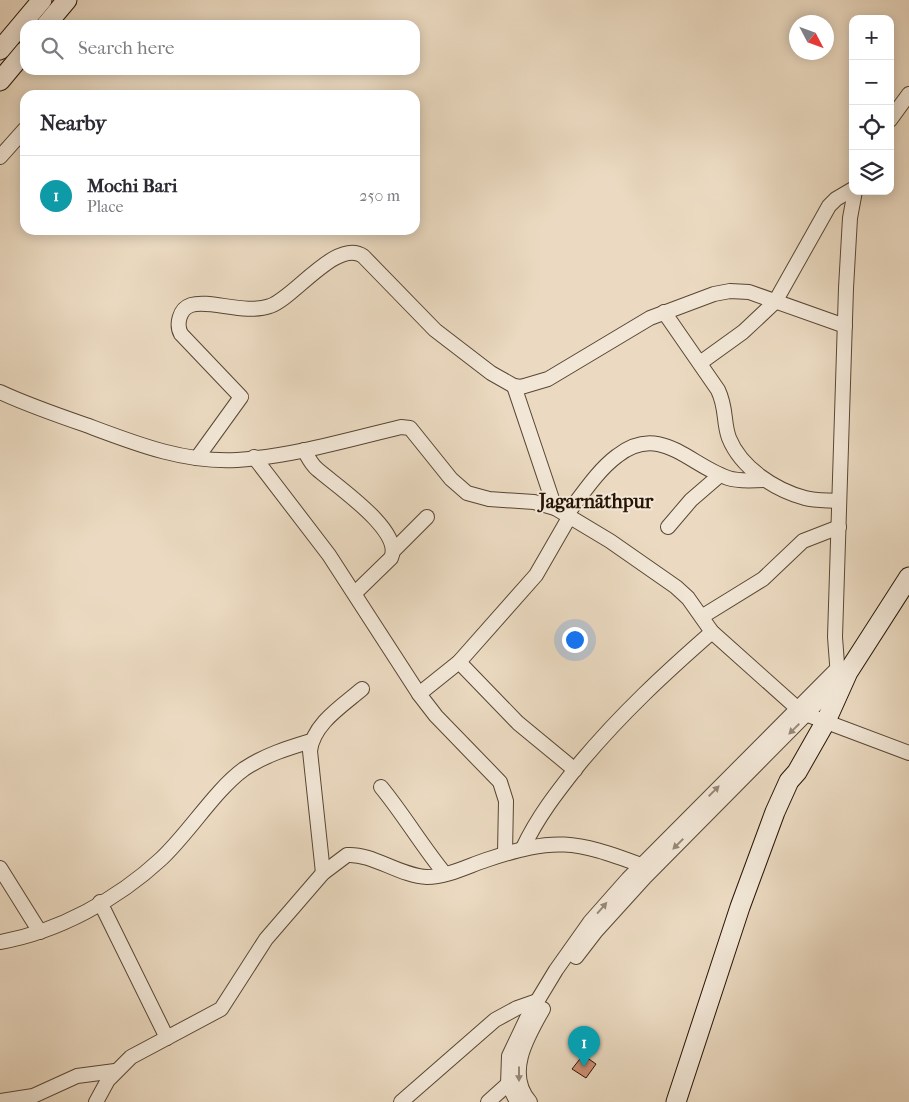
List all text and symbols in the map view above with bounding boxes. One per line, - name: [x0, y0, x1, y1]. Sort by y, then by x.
- north arrow: [789, 15, 834, 60]
- map controls: [849, 15, 894, 195]
- button: +: [849, 15, 894, 60]
- search box: [20, 20, 420, 75]
- icon: search: [38, 34, 66, 62]
- text: Search here: [78, 37, 174, 59]
- button: −: [849, 60, 894, 105]
- button: locate: [849, 105, 894, 150]
- text: Nearby: [40, 111, 106, 135]
- button: layers: [849, 150, 894, 195]
- text: Mochi Bari: [87, 175, 177, 197]
- text: 1: [53, 186, 59, 205]
- text: 250 m: [359, 186, 400, 205]
- text: Place: [87, 197, 123, 216]
- district label: Jagarnāthpur: [537, 490, 654, 513]
- your location: [562, 627, 588, 653]
- one-way arrow: [788, 723, 800, 735]
- one-way arrow: [708, 785, 720, 797]
- one-way arrow: [673, 837, 685, 849]
- one-way arrow: [596, 902, 608, 914]
- pin: 1: [568, 1026, 600, 1067]
- one-way arrow: [515, 1067, 523, 1083]

